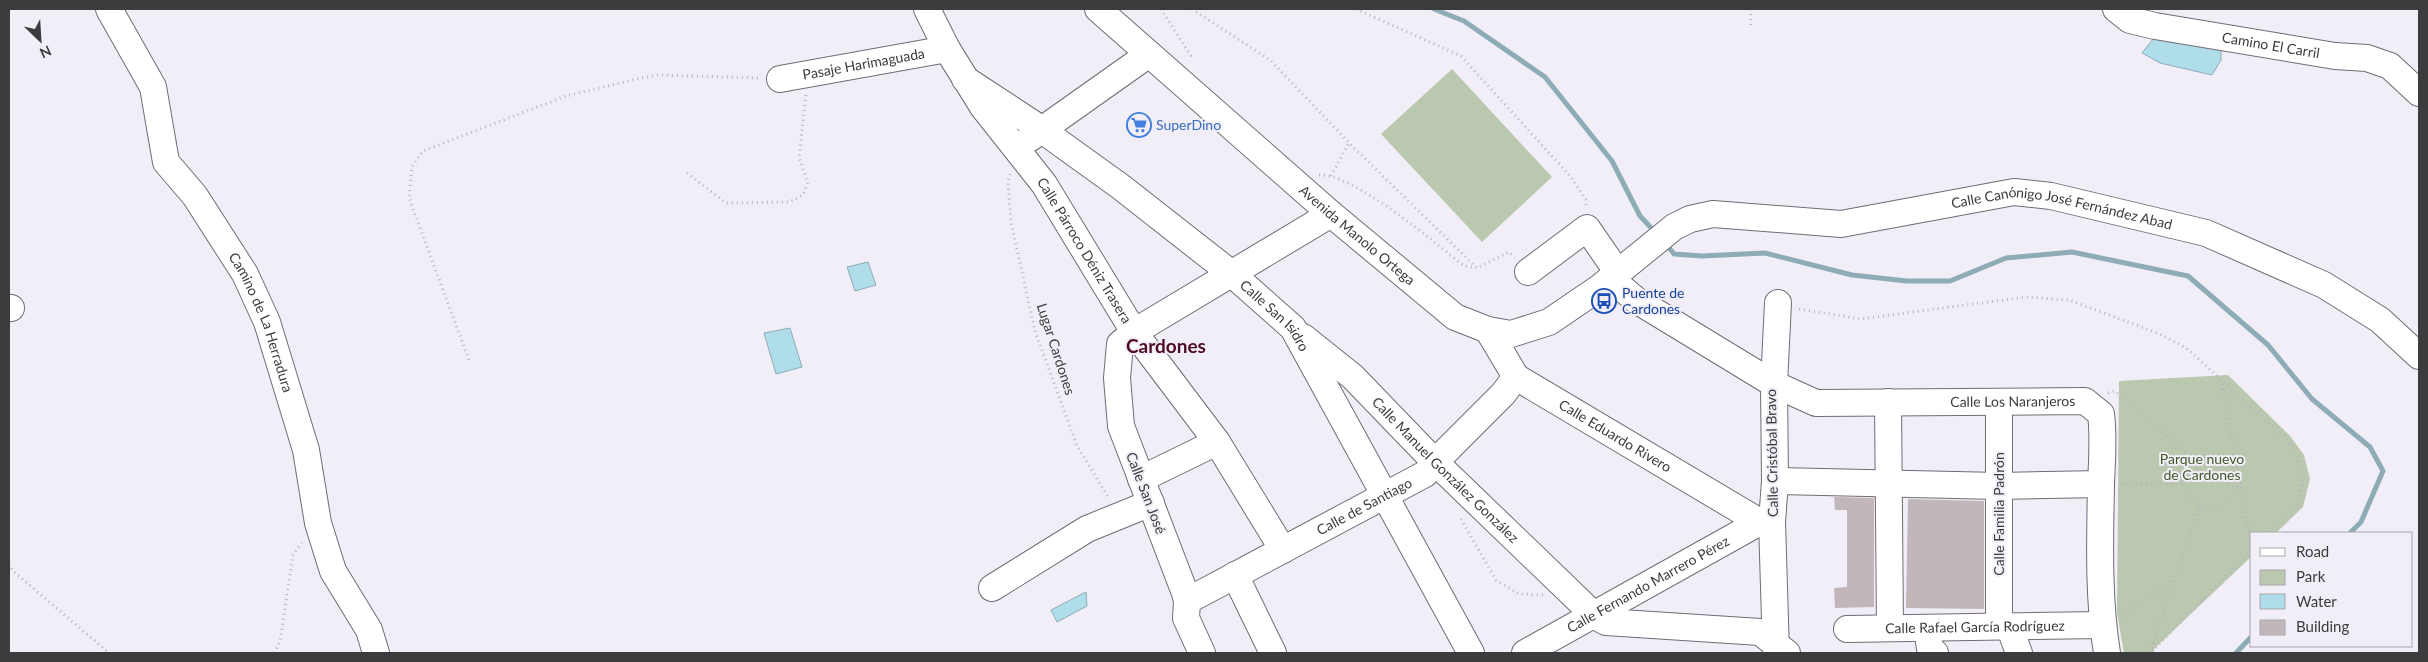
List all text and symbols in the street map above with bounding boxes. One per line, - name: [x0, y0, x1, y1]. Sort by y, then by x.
- north arrow: [15, 15, 65, 65]
- street label: Camino El Carril: [2221, 28, 2321, 61]
- text: N: [37, 42, 54, 62]
- street label: Pasaje Harimaguada: [801, 44, 926, 83]
- supermarket icon: SuperDino: [1126, 112, 1152, 138]
- place label: SuperDino: [1156, 116, 1221, 133]
- street label: Calle Párroco Déniz Trasera: [1034, 174, 1136, 326]
- street label: Avenida Manolo Ortega: [1296, 181, 1419, 288]
- street label: Calle Canónigo José Fernández Abad: [1950, 183, 2174, 233]
- street label: Camino de La Herradura: [225, 249, 297, 394]
- street label: Calle San Isidro: [1237, 276, 1313, 354]
- place label: Puente de Cardones: [1622, 284, 1684, 317]
- bus stop icon: Puente de Cardones: [1591, 288, 1617, 314]
- street label: Lugar Cardones: [1034, 301, 1079, 397]
- district label: Cardones: [1126, 334, 1206, 357]
- street label: Calle Cristóbal Bravo: [1762, 389, 1781, 517]
- street label: Calle Los Naranjeros: [1950, 392, 2075, 410]
- street label: Calle Manuel González González: [1369, 393, 1522, 546]
- street label: Calle Eduardo Rivero: [1556, 396, 1675, 475]
- street label: Calle San José: [1123, 449, 1170, 536]
- park label: Parque nuevo de Cardones: [2160, 450, 2244, 483]
- street label: Calle Familia Padrón: [1990, 452, 2007, 576]
- street label: Calle de Santiago: [1313, 474, 1415, 538]
- street label: Calle Fernando Marrero Pérez: [1564, 532, 1732, 636]
- legend: [2250, 532, 2413, 647]
- text: Road: [2296, 542, 2329, 560]
- text: Park: [2296, 567, 2326, 585]
- text: Water: [2296, 592, 2337, 610]
- street label: Calle Rafael García Rodríguez: [1885, 617, 2065, 636]
- text: Building: [2296, 617, 2349, 635]

